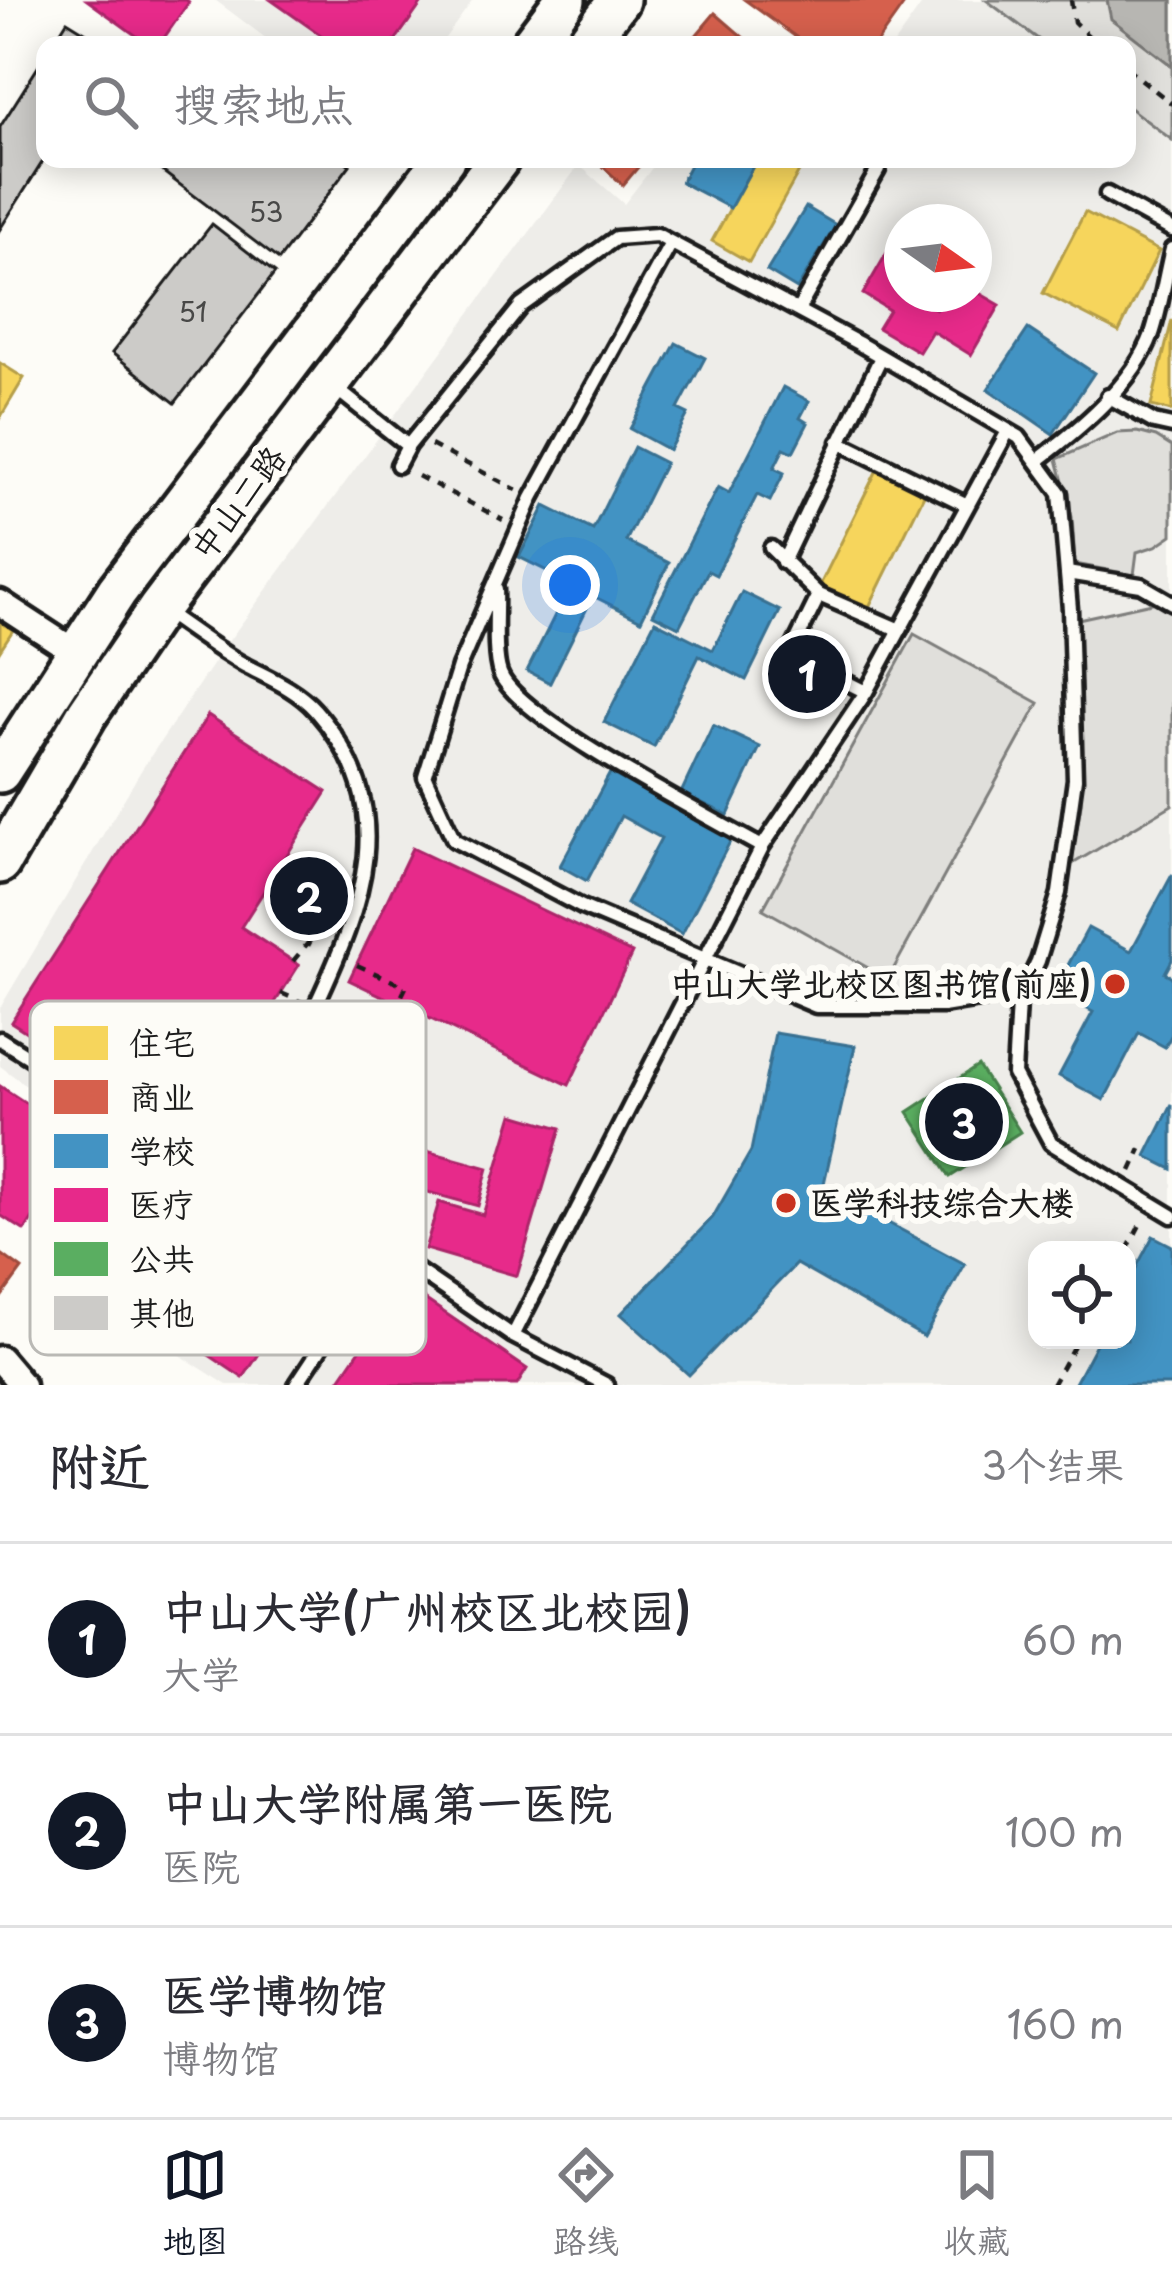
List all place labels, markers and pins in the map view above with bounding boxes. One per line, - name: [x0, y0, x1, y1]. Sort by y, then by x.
- pin: 1: [768, 629, 846, 719]
- pin: 2: [270, 851, 348, 941]
- place label: 中山大学北校区图书馆(前座): [670, 957, 1091, 1007]
- marker: 中山大学北校区图书馆(前座): [1102, 971, 1128, 997]
- pin: 3: [925, 1077, 1003, 1167]
- place label: 医学科技综合大楼: [810, 1176, 1074, 1226]
- marker: 医学科技综合大楼: [773, 1190, 799, 1216]

